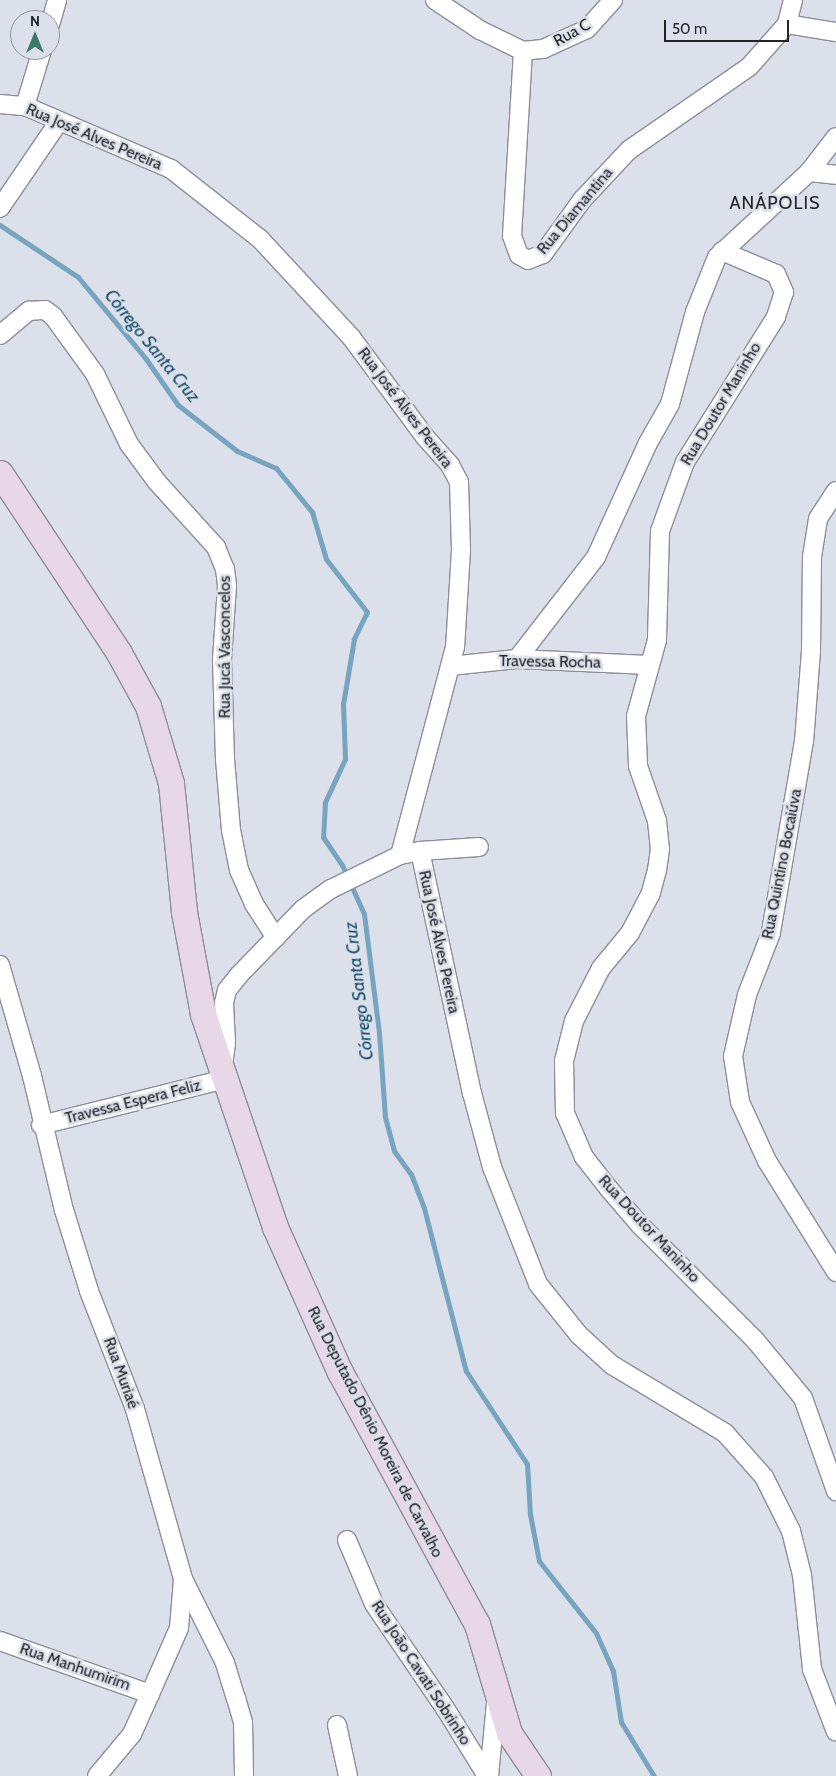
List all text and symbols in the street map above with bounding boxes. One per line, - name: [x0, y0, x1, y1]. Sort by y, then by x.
- north arrow: [10, 10, 60, 60]
- scale bar: [666, 10, 791, 42]
- text: N: [30, 12, 40, 30]
- street label: Rua C: [550, 15, 594, 51]
- text: 50 m: [672, 20, 707, 38]
- street label: Rua José Alves Pereira: [23, 100, 165, 174]
- street label: Rua Diamantina: [533, 164, 617, 258]
- district label: ANÁPOLIS: [728, 192, 822, 214]
- water label: Córrego Santa Cruz: [100, 285, 204, 407]
- street label: Rua Doutor Maninho: [677, 339, 765, 469]
- street label: Rua José Alves Pereira: [353, 344, 457, 472]
- street label: Rua Jucá Vasconcelos: [215, 576, 235, 718]
- street label: Travessa Rocha: [499, 652, 601, 672]
- street label: Rua Quintino Bocaiúva: [758, 787, 806, 941]
- street label: Rua José Alves Pereira: [414, 869, 464, 1015]
- water label: Córrego Santa Cruz: [340, 921, 378, 1061]
- street label: Travessa Espera Feliz: [63, 1076, 203, 1128]
- street label: Rua Doutor Maninho: [594, 1171, 704, 1287]
- street label: Rua Deputado Dênio Moreira de Carvalho: [303, 1303, 447, 1561]
- street label: Rua Muriaé: [99, 1335, 143, 1411]
- street label: Rua João Cavati Sobrinho: [367, 1597, 475, 1749]
- street label: Rua Manhumirim: [17, 1639, 133, 1695]

